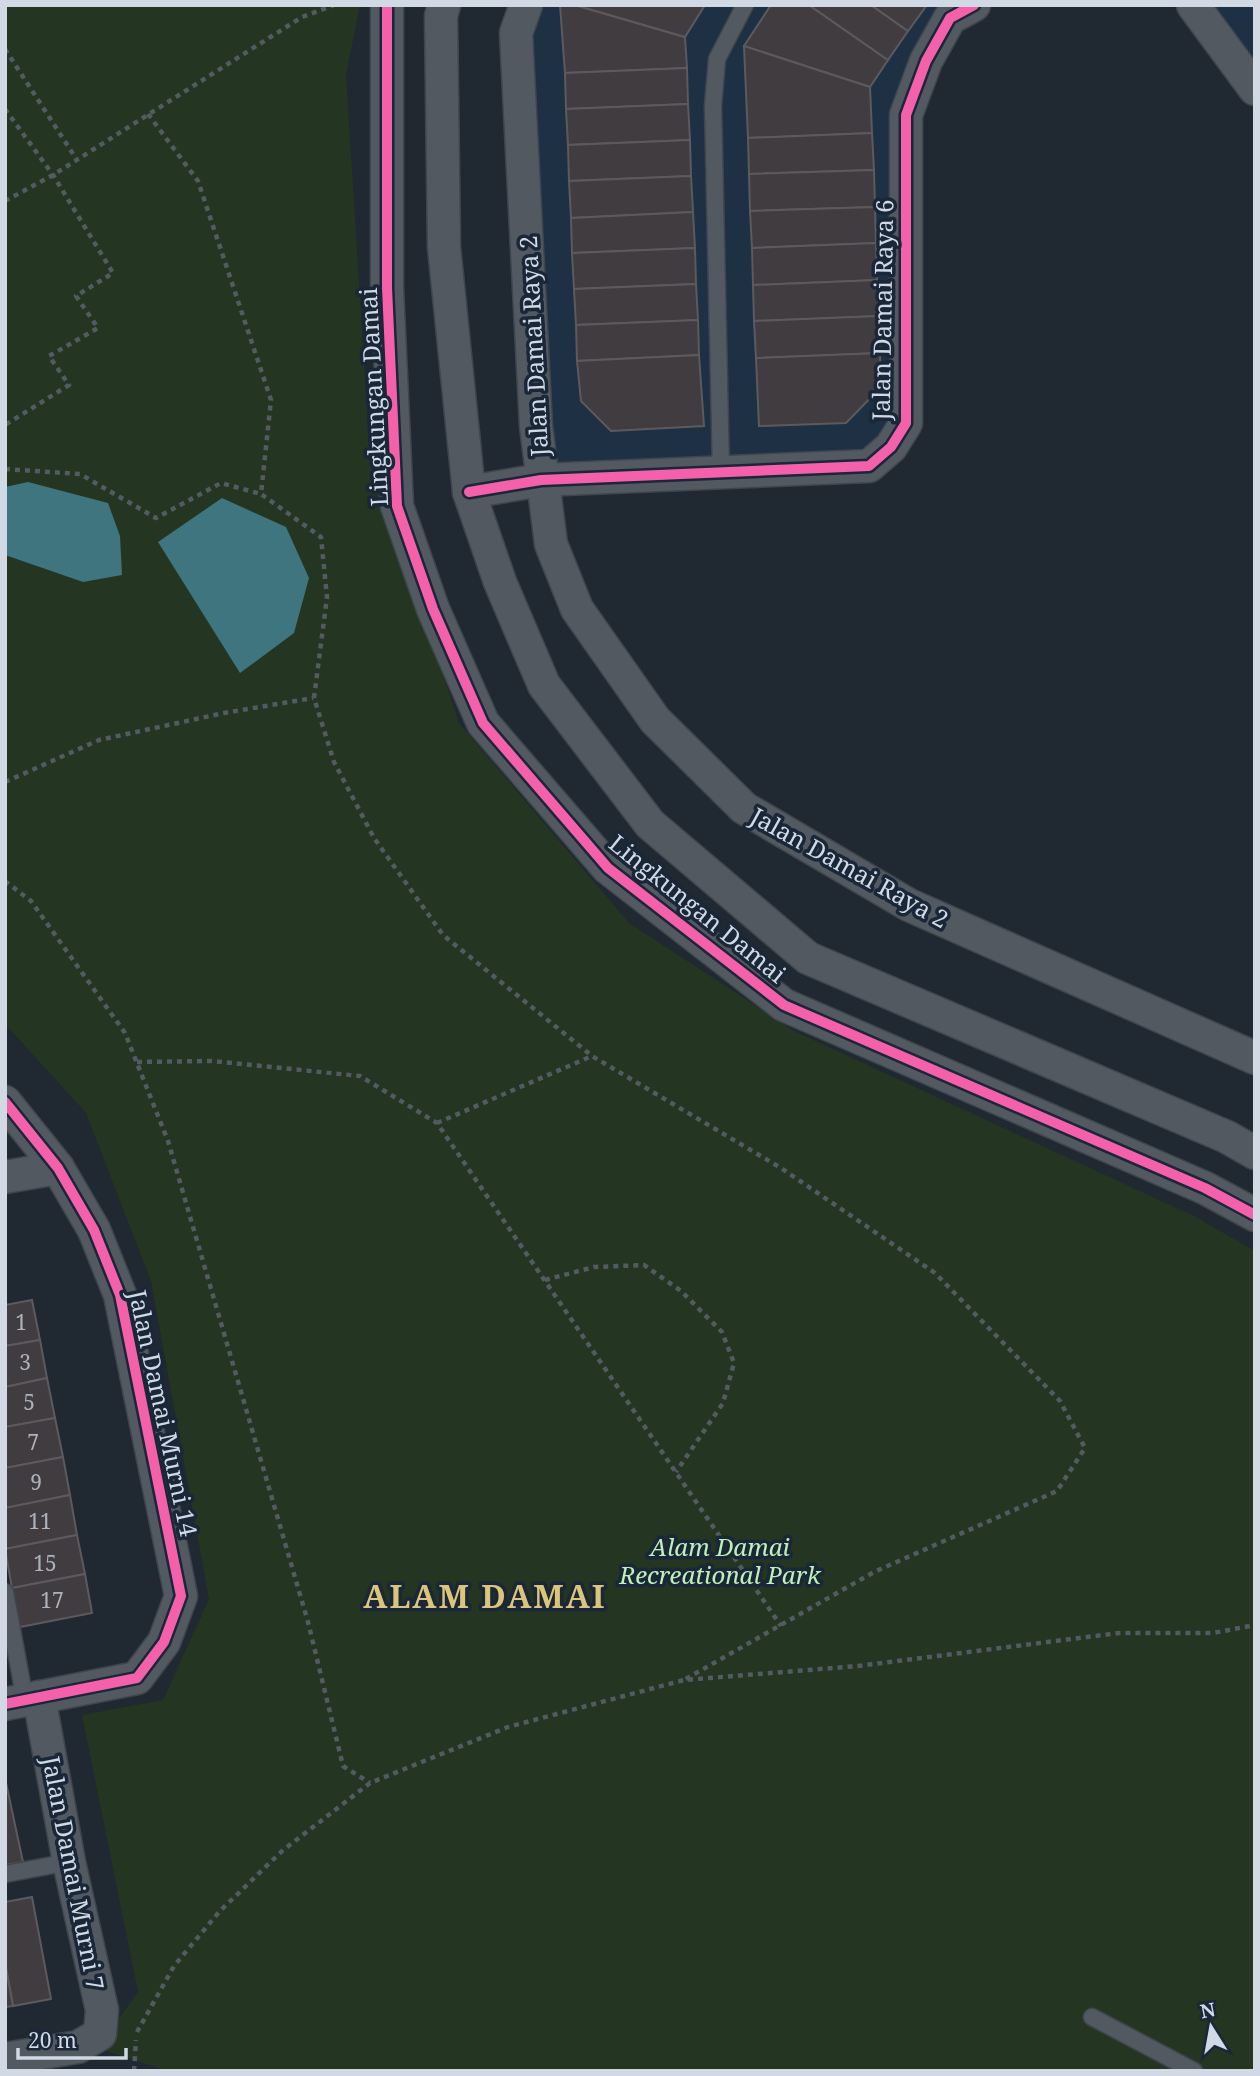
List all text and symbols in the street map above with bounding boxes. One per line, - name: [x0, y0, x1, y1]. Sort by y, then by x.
- street label: Jalan Damai Raya 6: [864, 199, 900, 422]
- street label: Jalan Damai Raya 2: [511, 235, 555, 458]
- street label: Lingkungan Damai: [351, 287, 395, 507]
- street label: Jalan Damai Raya 2: [744, 798, 955, 935]
- street label: Lingkungan Damai: [603, 826, 794, 990]
- street label: Jalan Damai Murni 14: [122, 1286, 206, 1540]
- house number: 1: [15, 1308, 27, 1336]
- house number: 3: [19, 1348, 31, 1376]
- house number: 5: [23, 1388, 35, 1416]
- house number: 7: [27, 1428, 39, 1456]
- house number: 9: [30, 1468, 42, 1496]
- house number: 11: [28, 1507, 52, 1535]
- park label: Alam Damai Recreational Park: [618, 1530, 822, 1591]
- house number: 15: [33, 1549, 57, 1577]
- district label: ALAM DAMAI: [363, 1574, 607, 1617]
- house number: 17: [40, 1586, 64, 1614]
- street label: Jalan Damai Murni 7: [35, 1752, 113, 1993]
- north arrow: [1176, 1992, 1246, 2062]
- text: N: [1198, 1996, 1218, 2025]
- scale bar: [18, 2016, 126, 2060]
- text: 20 m: [28, 2026, 77, 2054]

